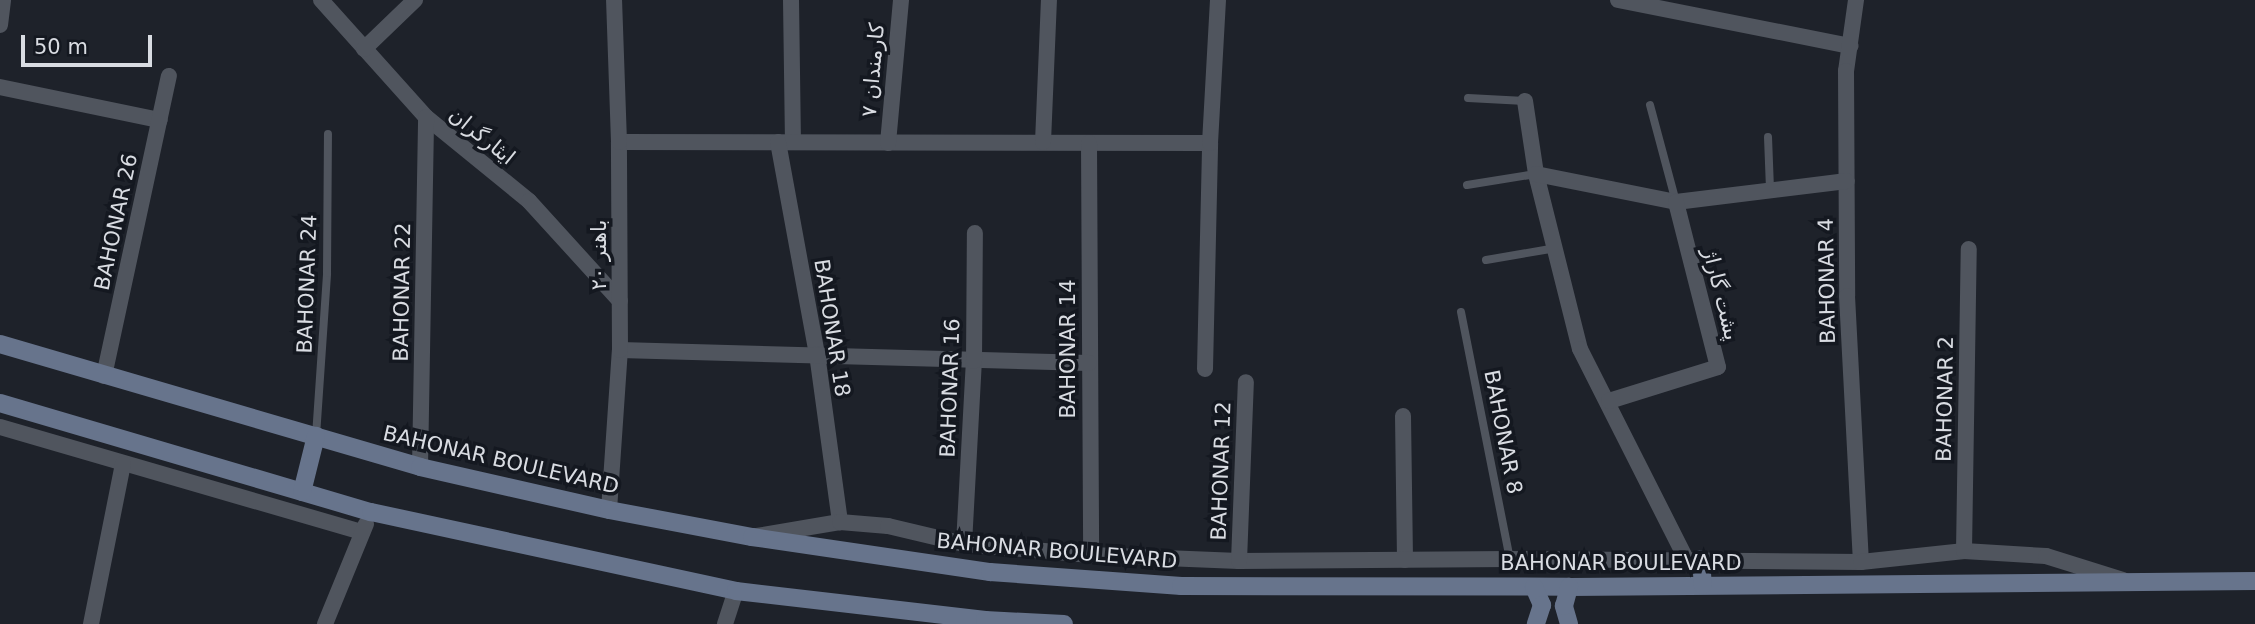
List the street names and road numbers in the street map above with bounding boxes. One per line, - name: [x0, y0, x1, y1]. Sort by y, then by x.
- street label: کارمندان ۷: [856, 22, 890, 118]
- street label: ایثارگران: [444, 102, 520, 170]
- street label: BAHONAR 26: [89, 151, 143, 293]
- street label: BAHONAR 24: [292, 214, 322, 354]
- street label: BAHONAR 4: [1813, 218, 1841, 344]
- street label: باهنر ۲۰: [586, 220, 612, 290]
- street label: BAHONAR 22: [388, 222, 416, 362]
- street label: پشت گاراژ: [1697, 245, 1745, 343]
- street label: BAHONAR 18: [809, 257, 855, 399]
- street label: BAHONAR 14: [1055, 279, 1081, 419]
- street label: BAHONAR 16: [935, 318, 965, 458]
- street label: BAHONAR 2: [1931, 336, 1959, 462]
- street label: BAHONAR 8: [1479, 368, 1527, 496]
- street label: BAHONAR 12: [1206, 401, 1236, 541]
- street label: BAHONAR BOULEVARD: [381, 421, 621, 499]
- street label: BAHONAR BOULEVARD: [936, 528, 1178, 574]
- street label: BAHONAR BOULEVARD: [1500, 550, 1742, 576]

